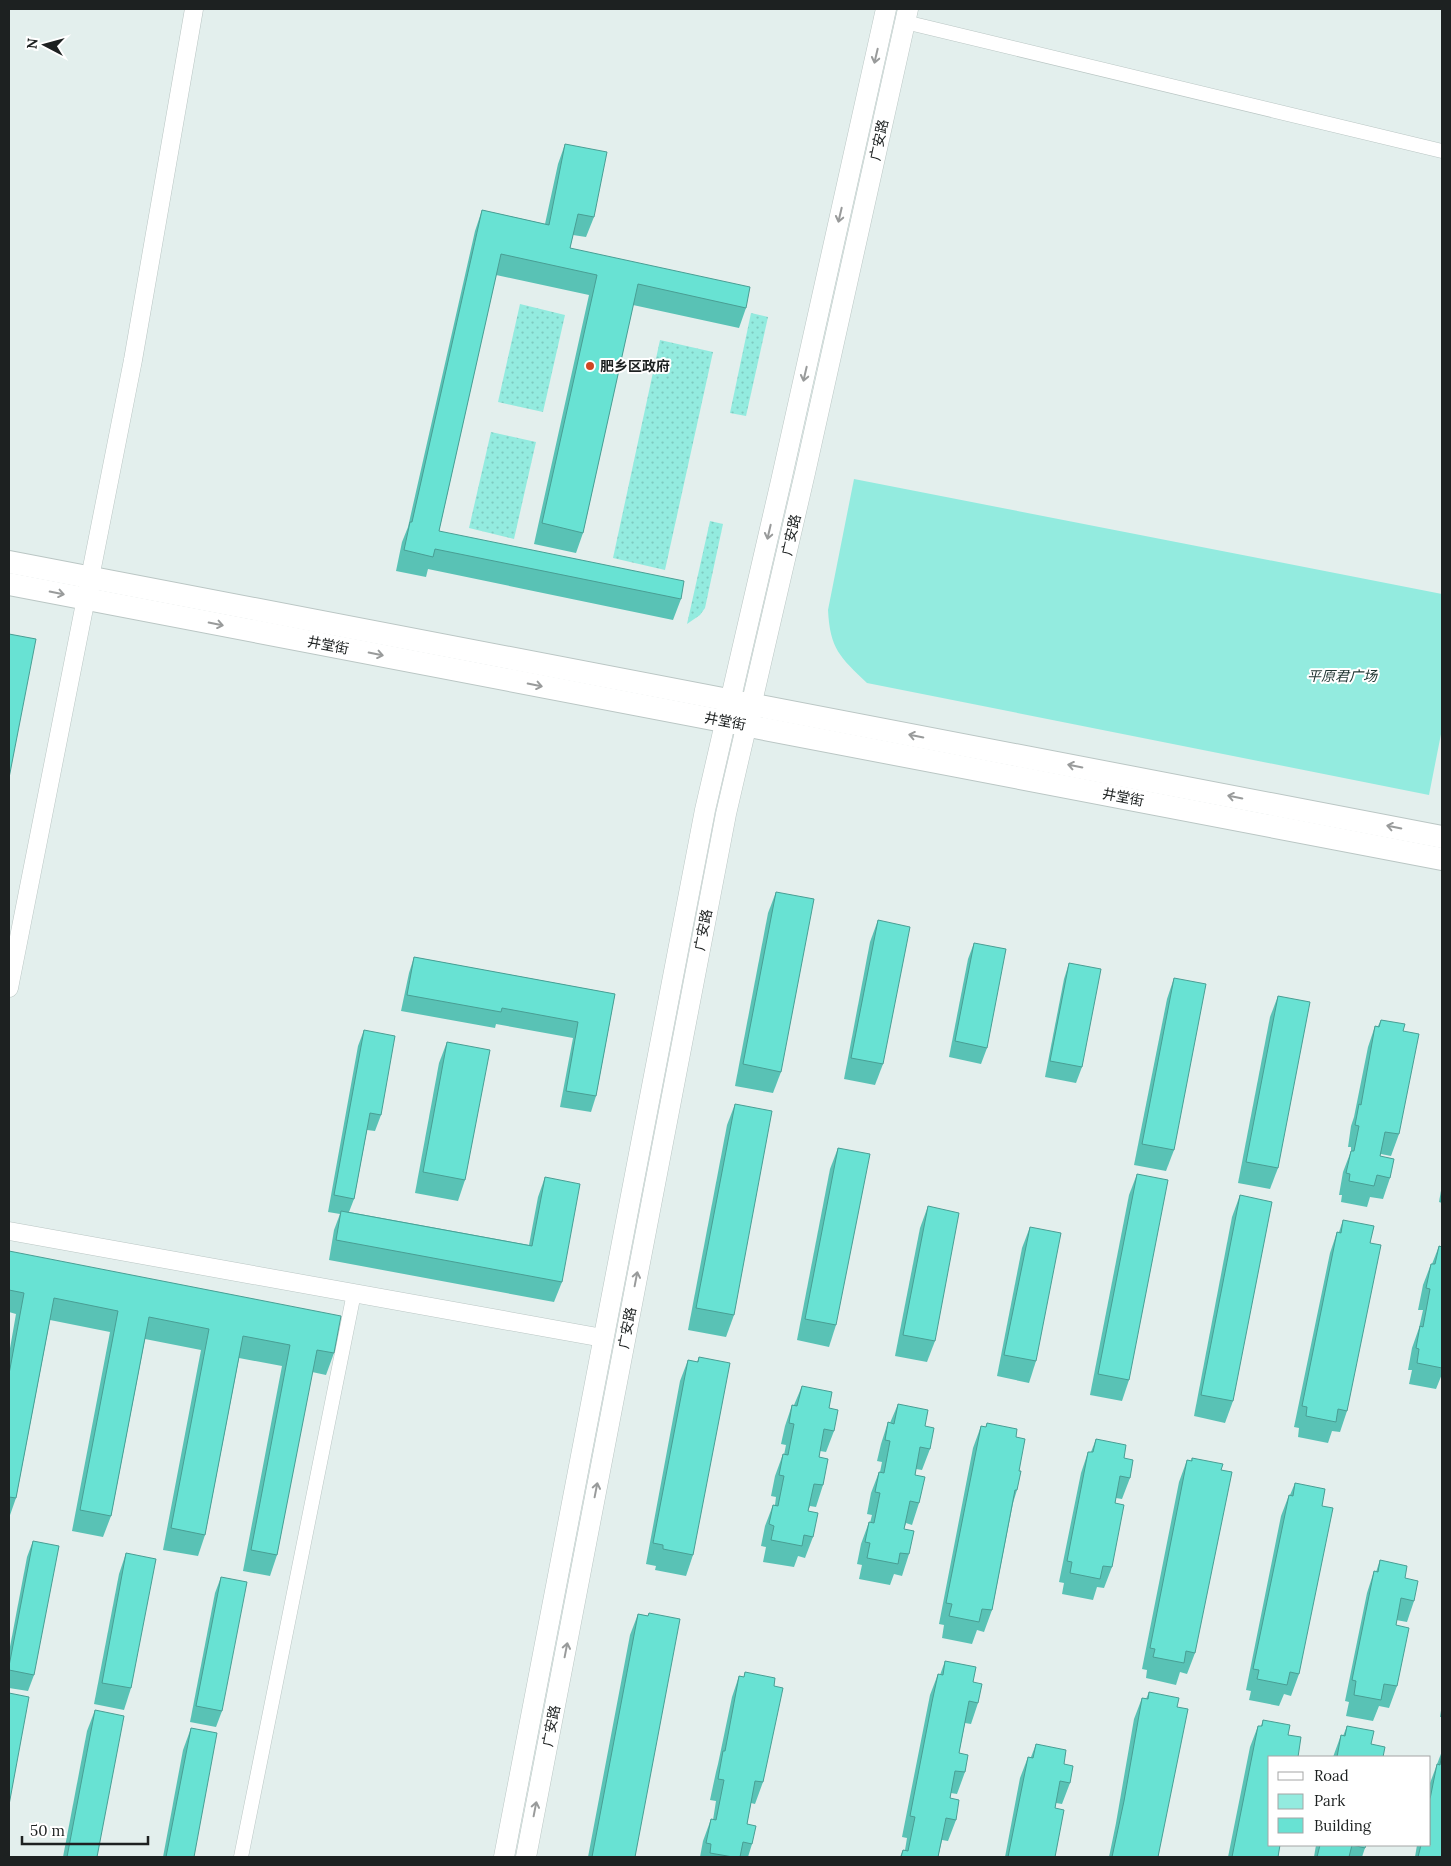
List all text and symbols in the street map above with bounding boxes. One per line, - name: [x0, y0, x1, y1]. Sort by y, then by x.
- north arrow: [20, 20, 70, 70]
- text: N: [23, 37, 42, 50]
- one-way arrow: [870, 48, 880, 64]
- street label: 广安路: [866, 118, 892, 162]
- one-way arrow: [835, 206, 844, 222]
- place label: 肥乡区政府: [600, 357, 670, 375]
- marker: 肥乡区政府: [584, 360, 596, 372]
- one-way arrow: [800, 365, 809, 381]
- street label: 广安路: [778, 513, 804, 557]
- one-way arrow: [764, 524, 773, 540]
- one-way arrow: [48, 589, 64, 599]
- one-way arrow: [208, 620, 224, 629]
- street label: 井堂街: [306, 632, 350, 658]
- one-way arrow: [367, 650, 383, 660]
- park label: 平原君广场: [1307, 667, 1378, 685]
- one-way arrow: [527, 681, 543, 690]
- street label: 井堂街: [703, 708, 747, 734]
- one-way arrow: [908, 730, 924, 740]
- one-way arrow: [1068, 761, 1084, 771]
- street label: 井堂街: [1101, 784, 1145, 810]
- one-way arrow: [1227, 792, 1243, 801]
- one-way arrow: [1387, 822, 1403, 832]
- street label: 广安路: [690, 908, 716, 952]
- one-way arrow: [632, 1271, 642, 1287]
- street label: 广安路: [614, 1306, 640, 1350]
- one-way arrow: [592, 1483, 601, 1499]
- one-way arrow: [561, 1642, 571, 1658]
- street label: 广安路: [538, 1704, 564, 1748]
- legend: [1268, 1756, 1431, 1846]
- text: Road: [1314, 1766, 1349, 1785]
- text: Park: [1314, 1791, 1345, 1810]
- one-way arrow: [531, 1802, 540, 1818]
- scale bar: [22, 1814, 149, 1846]
- text: Building: [1314, 1816, 1372, 1835]
- text: 50 m: [30, 1821, 65, 1840]

